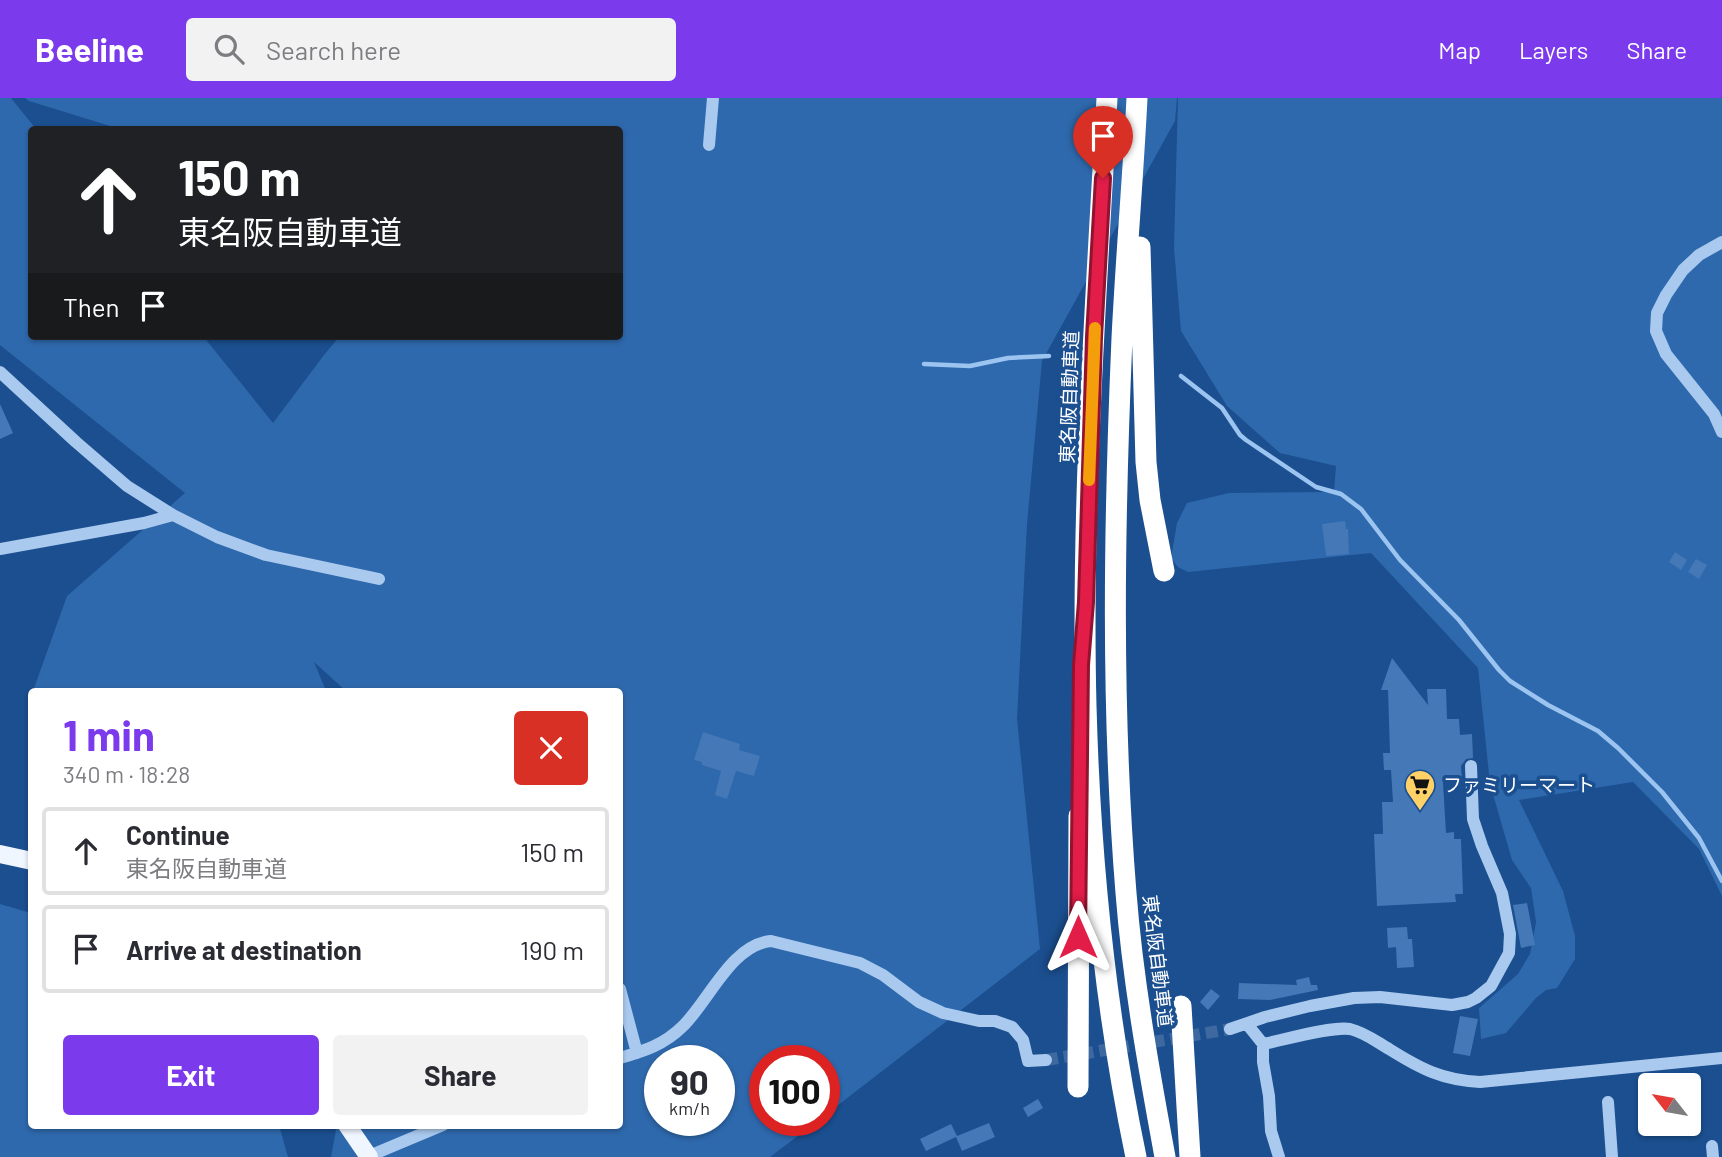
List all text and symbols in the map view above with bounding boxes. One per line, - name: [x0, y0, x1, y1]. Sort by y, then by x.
- search box: [186, 18, 676, 81]
- text: Beeline: [35, 29, 144, 69]
- icon: search: [210, 30, 248, 68]
- text: Search here: [266, 34, 401, 65]
- text: Map: [1438, 35, 1481, 64]
- text: Layers: [1519, 35, 1588, 64]
- text: Share: [1626, 35, 1687, 64]
- pin: [1073, 106, 1133, 178]
- icon: arrive: [1084, 117, 1122, 155]
- text: 150 m: [178, 147, 300, 206]
- icon: ahead: [63, 154, 154, 245]
- text: 東名阪自動車道: [178, 212, 402, 250]
- icon: arrive: [134, 287, 172, 325]
- text: Then: [63, 291, 120, 322]
- street label: 東名阪自動車道: [1055, 330, 1082, 464]
- text: 1 min: [63, 709, 155, 759]
- button: close: [514, 711, 588, 785]
- text: 340 m · 18:28: [63, 760, 190, 788]
- supermarket icon: ファミリーマート: [1403, 768, 1437, 812]
- place label: ファミリーマート: [1443, 773, 1595, 796]
- text: Continue: [126, 819, 230, 850]
- icon: ahead: [67, 832, 105, 870]
- text: 150 m: [520, 836, 584, 867]
- text: 東名阪自動車道: [126, 854, 287, 882]
- street label: 東名阪自動車道: [1139, 894, 1178, 1028]
- position arrow: [1041, 900, 1115, 974]
- icon: arrive: [67, 930, 105, 968]
- text: Arrive at destination: [126, 934, 362, 965]
- text: 190 m: [520, 934, 584, 965]
- button: Exit: [63, 1035, 319, 1115]
- button: Share: [333, 1035, 588, 1115]
- speed limit sign: 100: [749, 1045, 840, 1136]
- text: 90: [670, 1060, 709, 1102]
- north arrow: [1638, 1073, 1701, 1136]
- map controls: [1638, 1073, 1701, 1136]
- text: km/h: [669, 1097, 710, 1119]

